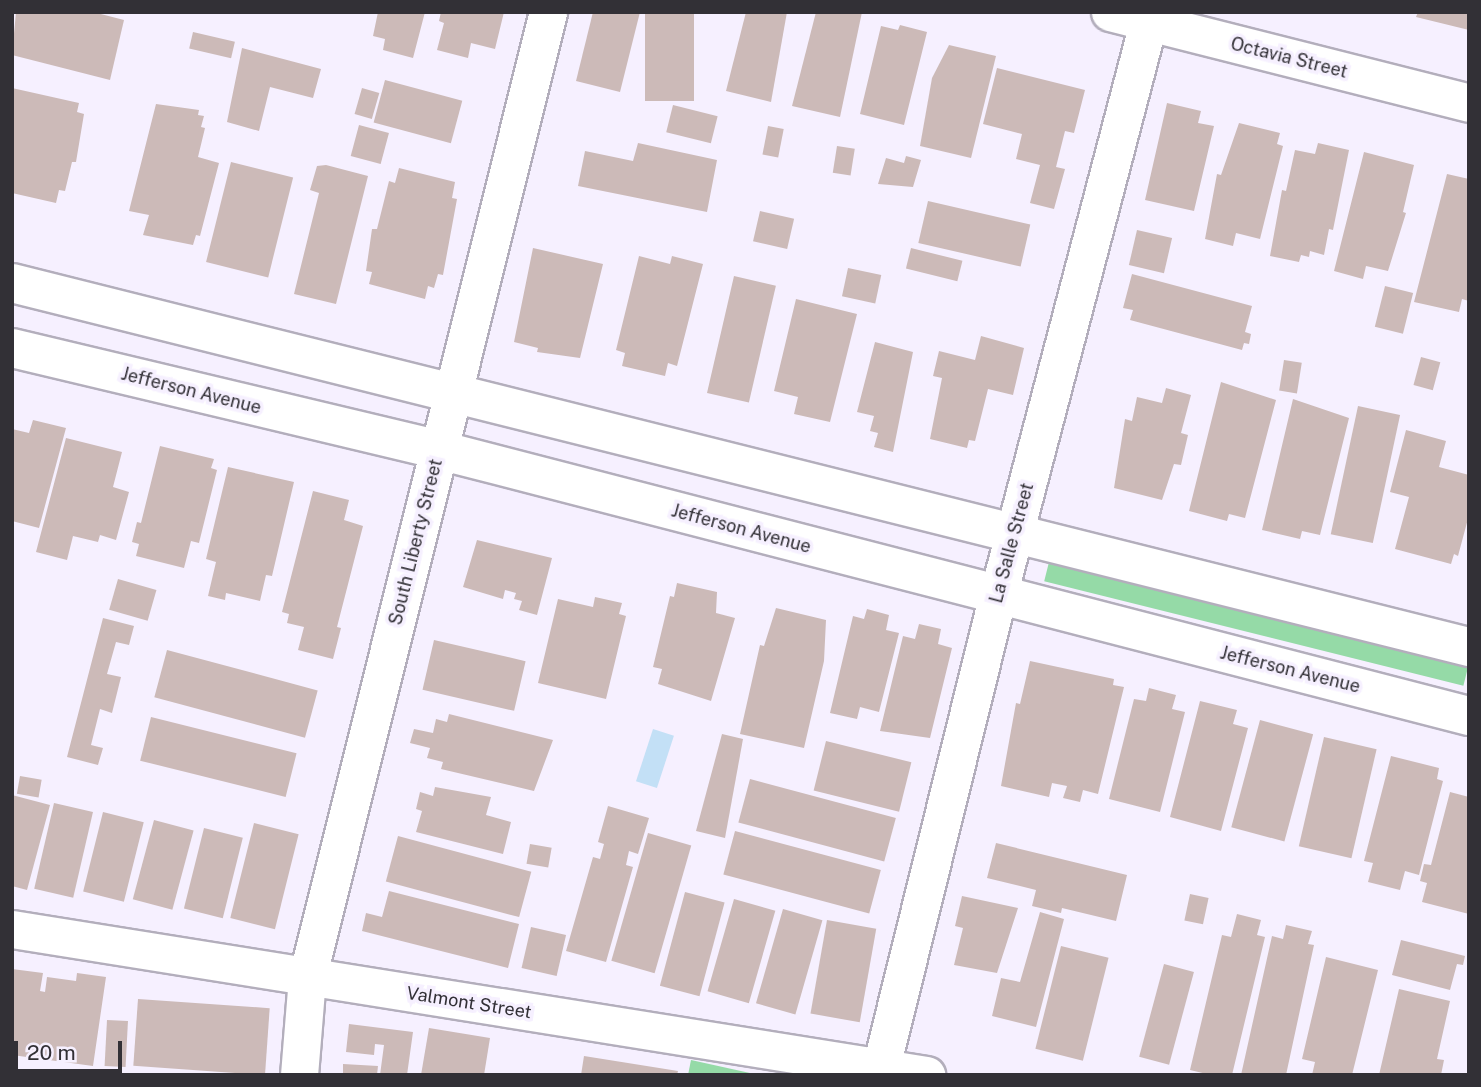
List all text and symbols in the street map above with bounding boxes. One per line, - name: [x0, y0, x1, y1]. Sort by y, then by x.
- street label: Octavia Street: [1228, 33, 1350, 83]
- street label: Jefferson Avenue: [119, 363, 263, 419]
- street label: South Liberty Street: [385, 457, 447, 627]
- street label: La Salle Street: [986, 480, 1038, 606]
- street label: Jefferson Avenue: [669, 500, 813, 558]
- street label: Jefferson Avenue: [1218, 642, 1362, 698]
- street label: Valmont Street: [405, 982, 533, 1024]
- scale bar: [18, 1028, 126, 1072]
- text: 20 m: [27, 1040, 76, 1065]

